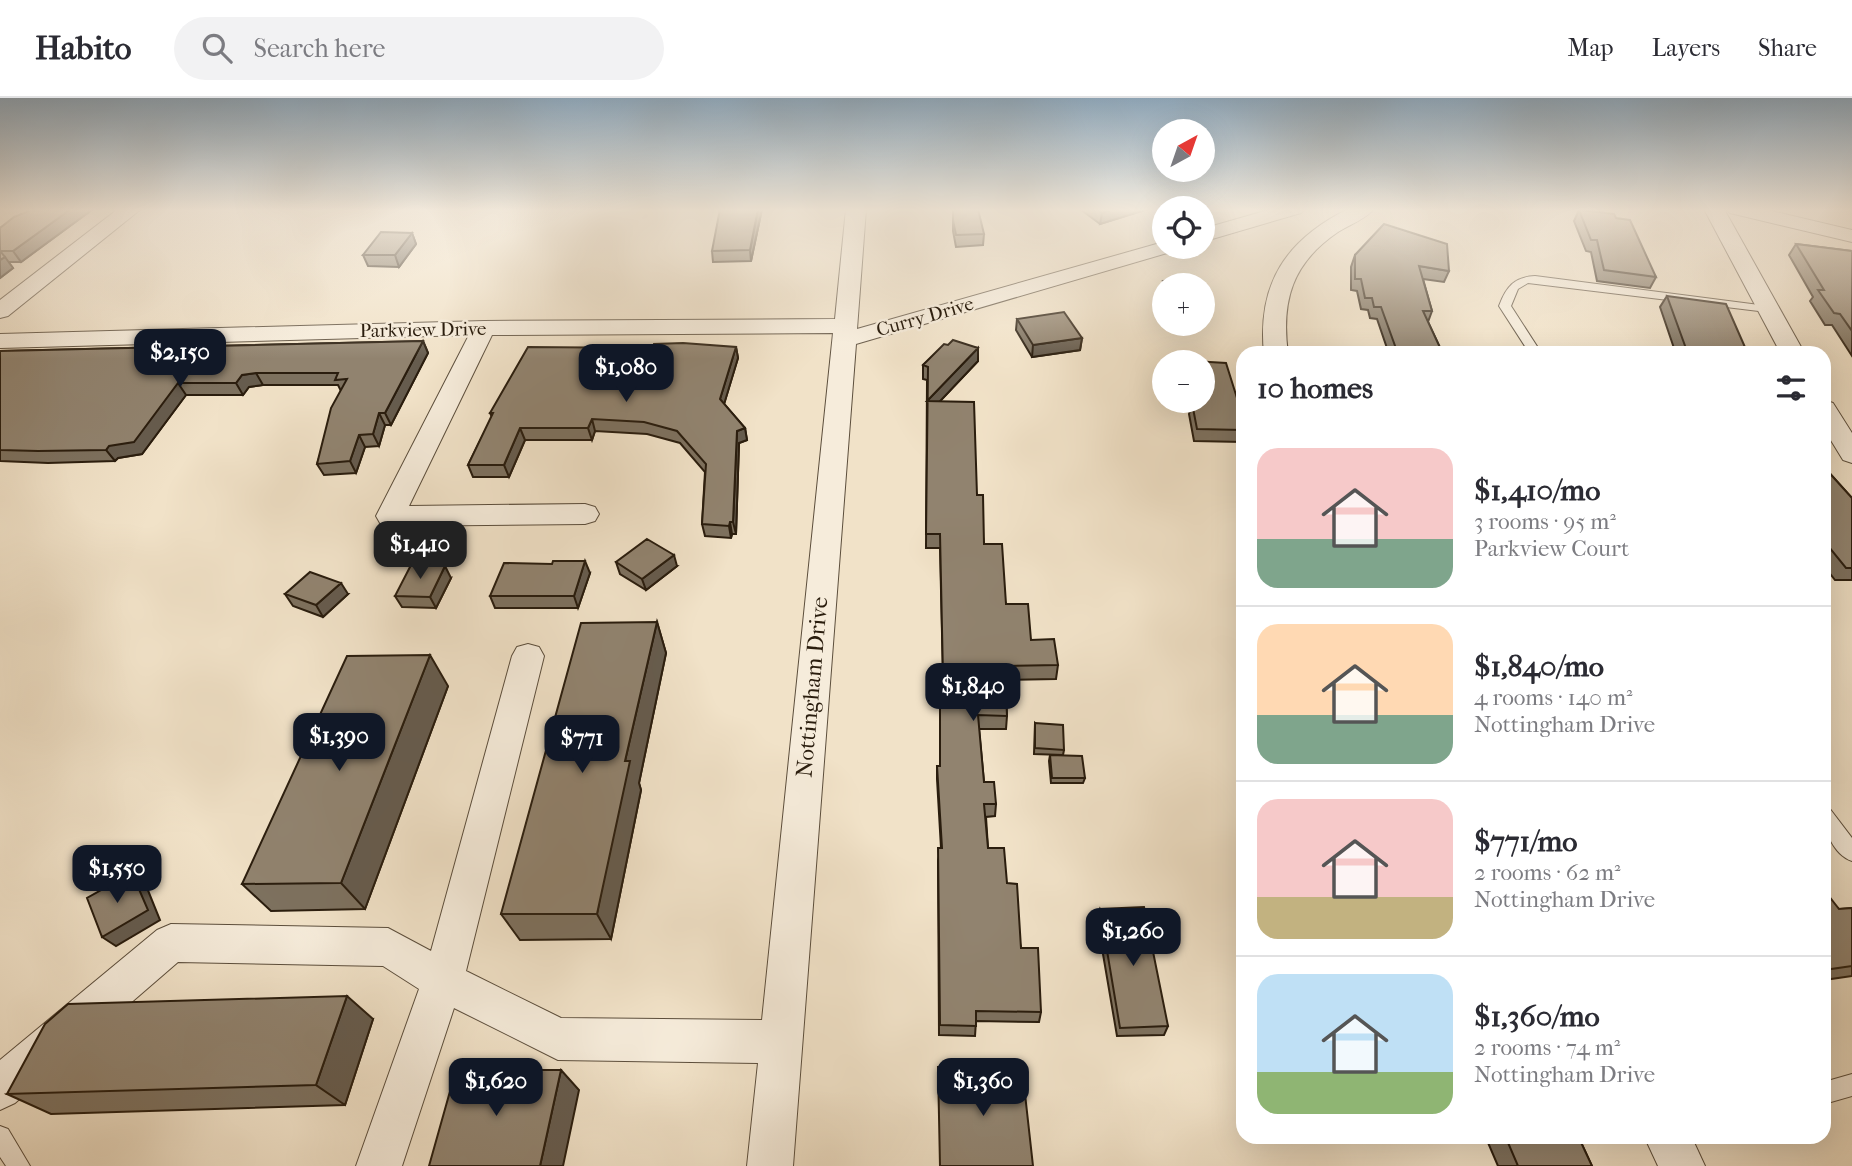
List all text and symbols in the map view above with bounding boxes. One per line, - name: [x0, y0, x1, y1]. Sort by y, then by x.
- search box: [174, 17, 664, 80]
- text: Habito: [35, 29, 132, 68]
- icon: search: [198, 29, 236, 67]
- text: Search here: [254, 33, 385, 64]
- text: Map: [1568, 34, 1614, 62]
- text: Layers: [1652, 34, 1720, 62]
- text: Share: [1758, 34, 1817, 62]
- north arrow: [1152, 119, 1214, 182]
- map controls: [1152, 119, 1215, 413]
- button: locate: [1152, 196, 1215, 259]
- button: +: [1152, 273, 1215, 336]
- street label: Curry Drive: [874, 293, 976, 341]
- street label: Parkview Drive: [359, 318, 487, 342]
- pin: $2,150: [123, 330, 237, 389]
- text: $2,150: [150, 338, 210, 365]
- pin: $1,080: [569, 344, 683, 404]
- button: −: [1152, 350, 1215, 413]
- text: $1,080: [595, 353, 657, 380]
- icon: filters: [1772, 369, 1810, 407]
- text: 10 homes: [1257, 371, 1373, 406]
- text: $1,410/mo: [1474, 473, 1600, 508]
- icon: home: [1313, 476, 1397, 560]
- text: 3 rooms · 95 m²: [1474, 508, 1616, 535]
- pin: $1,410: [363, 522, 477, 581]
- text: $1,410: [390, 530, 450, 557]
- text: Parkview Court: [1474, 535, 1629, 562]
- street label: Nottingham Drive: [791, 596, 833, 778]
- text: $1,840/mo: [1474, 649, 1604, 684]
- icon: home: [1313, 652, 1397, 736]
- pin: $1,840: [916, 664, 1030, 723]
- text: $1,840: [941, 672, 1005, 699]
- text: 4 rooms · 140 m²: [1474, 684, 1633, 711]
- text: Nottingham Drive: [1474, 711, 1655, 738]
- pin: $1,390: [282, 714, 396, 773]
- pin: $771: [541, 716, 623, 775]
- text: $1,390: [309, 722, 369, 749]
- text: $771: [560, 724, 604, 751]
- text: $771/mo: [1474, 824, 1578, 859]
- icon: home: [1313, 827, 1397, 911]
- pin: $1,550: [60, 846, 174, 905]
- text: $1,550: [88, 854, 146, 881]
- text: 2 rooms · 62 m²: [1474, 859, 1621, 886]
- text: Nottingham Drive: [1474, 886, 1655, 913]
- pin: $1,260: [1076, 908, 1190, 968]
- text: $1,260: [1102, 917, 1164, 944]
- text: $1,360/mo: [1474, 999, 1600, 1034]
- icon: home: [1313, 1002, 1397, 1086]
- text: 2 rooms · 74 m²: [1474, 1034, 1620, 1061]
- pin: $1,620: [439, 1058, 553, 1118]
- pin: $1,360: [926, 1058, 1040, 1118]
- text: Nottingham Drive: [1474, 1061, 1655, 1088]
- text: $1,620: [465, 1067, 527, 1094]
- text: $1,360: [953, 1067, 1013, 1094]

